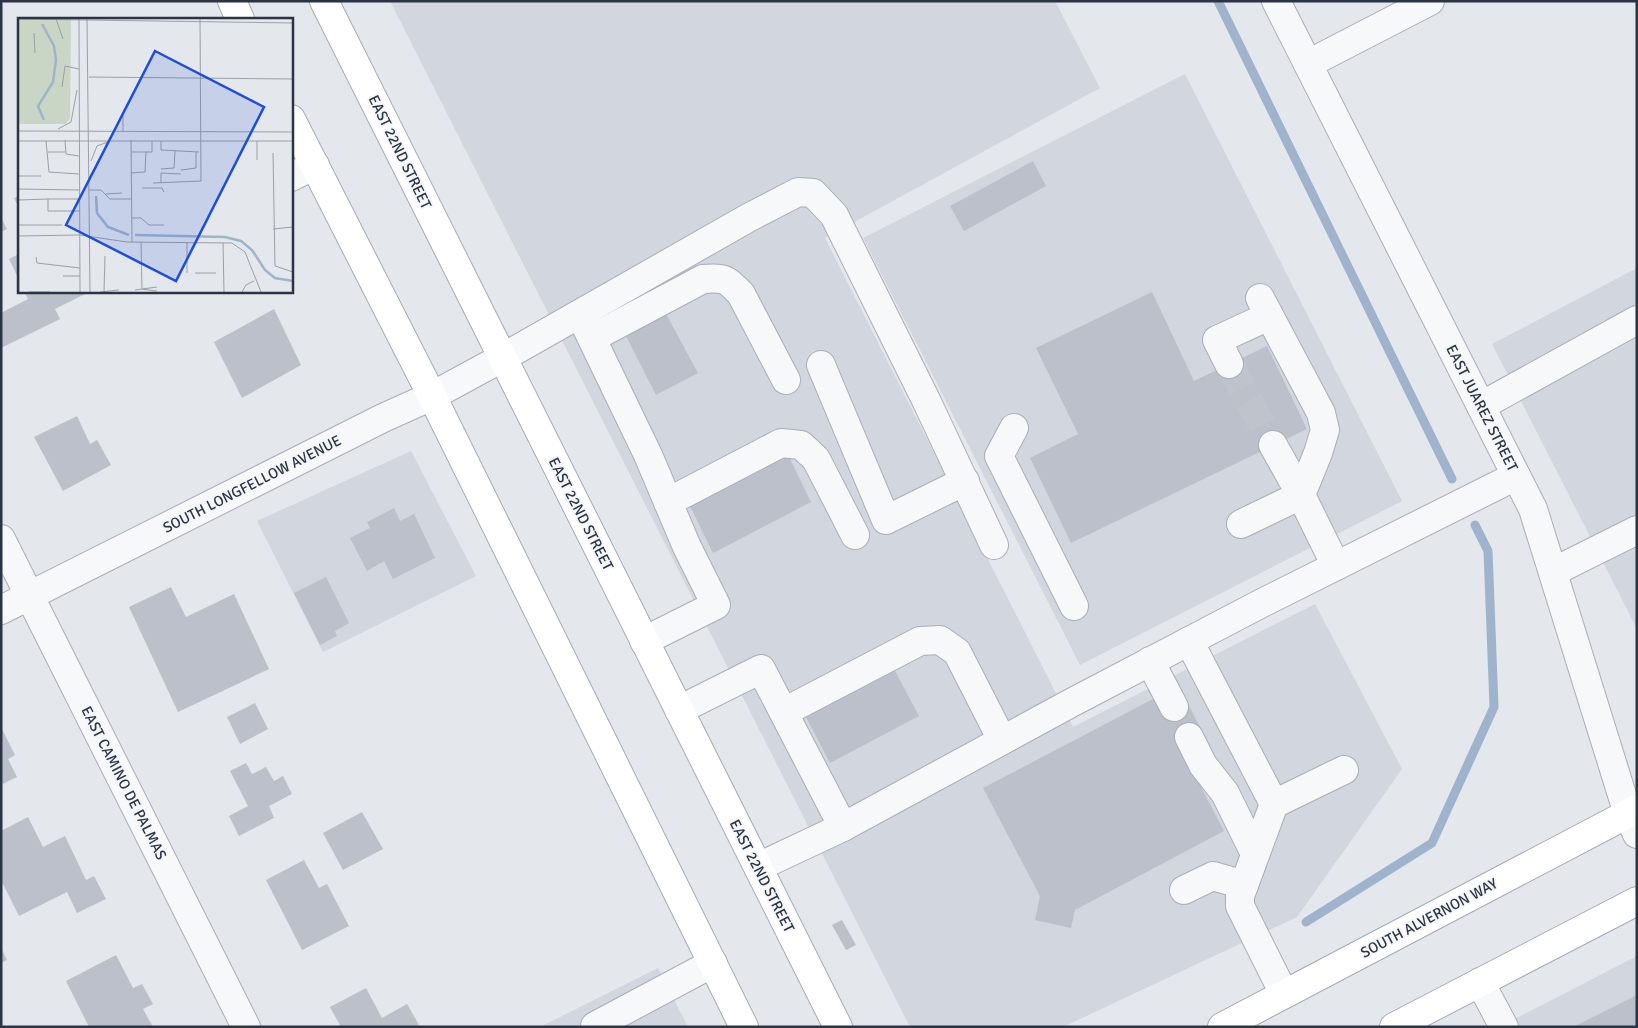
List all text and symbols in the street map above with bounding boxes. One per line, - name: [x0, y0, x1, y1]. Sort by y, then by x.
- inset map: [18, 18, 292, 292]
- street label: EAST 22ND STREET: [365, 92, 436, 212]
- street label: EAST JUAREZ STREET: [1442, 342, 1522, 475]
- street label: SOUTH LONGFELLOW AVENUE: [160, 431, 344, 537]
- street label: EAST 22ND STREET: [545, 455, 618, 574]
- street label: EAST CAMINO DE PALMAS: [77, 703, 171, 863]
- street label: EAST 22ND STREET: [726, 817, 799, 936]
- street label: SOUTH ALVERNON WAY: [1357, 874, 1501, 962]

